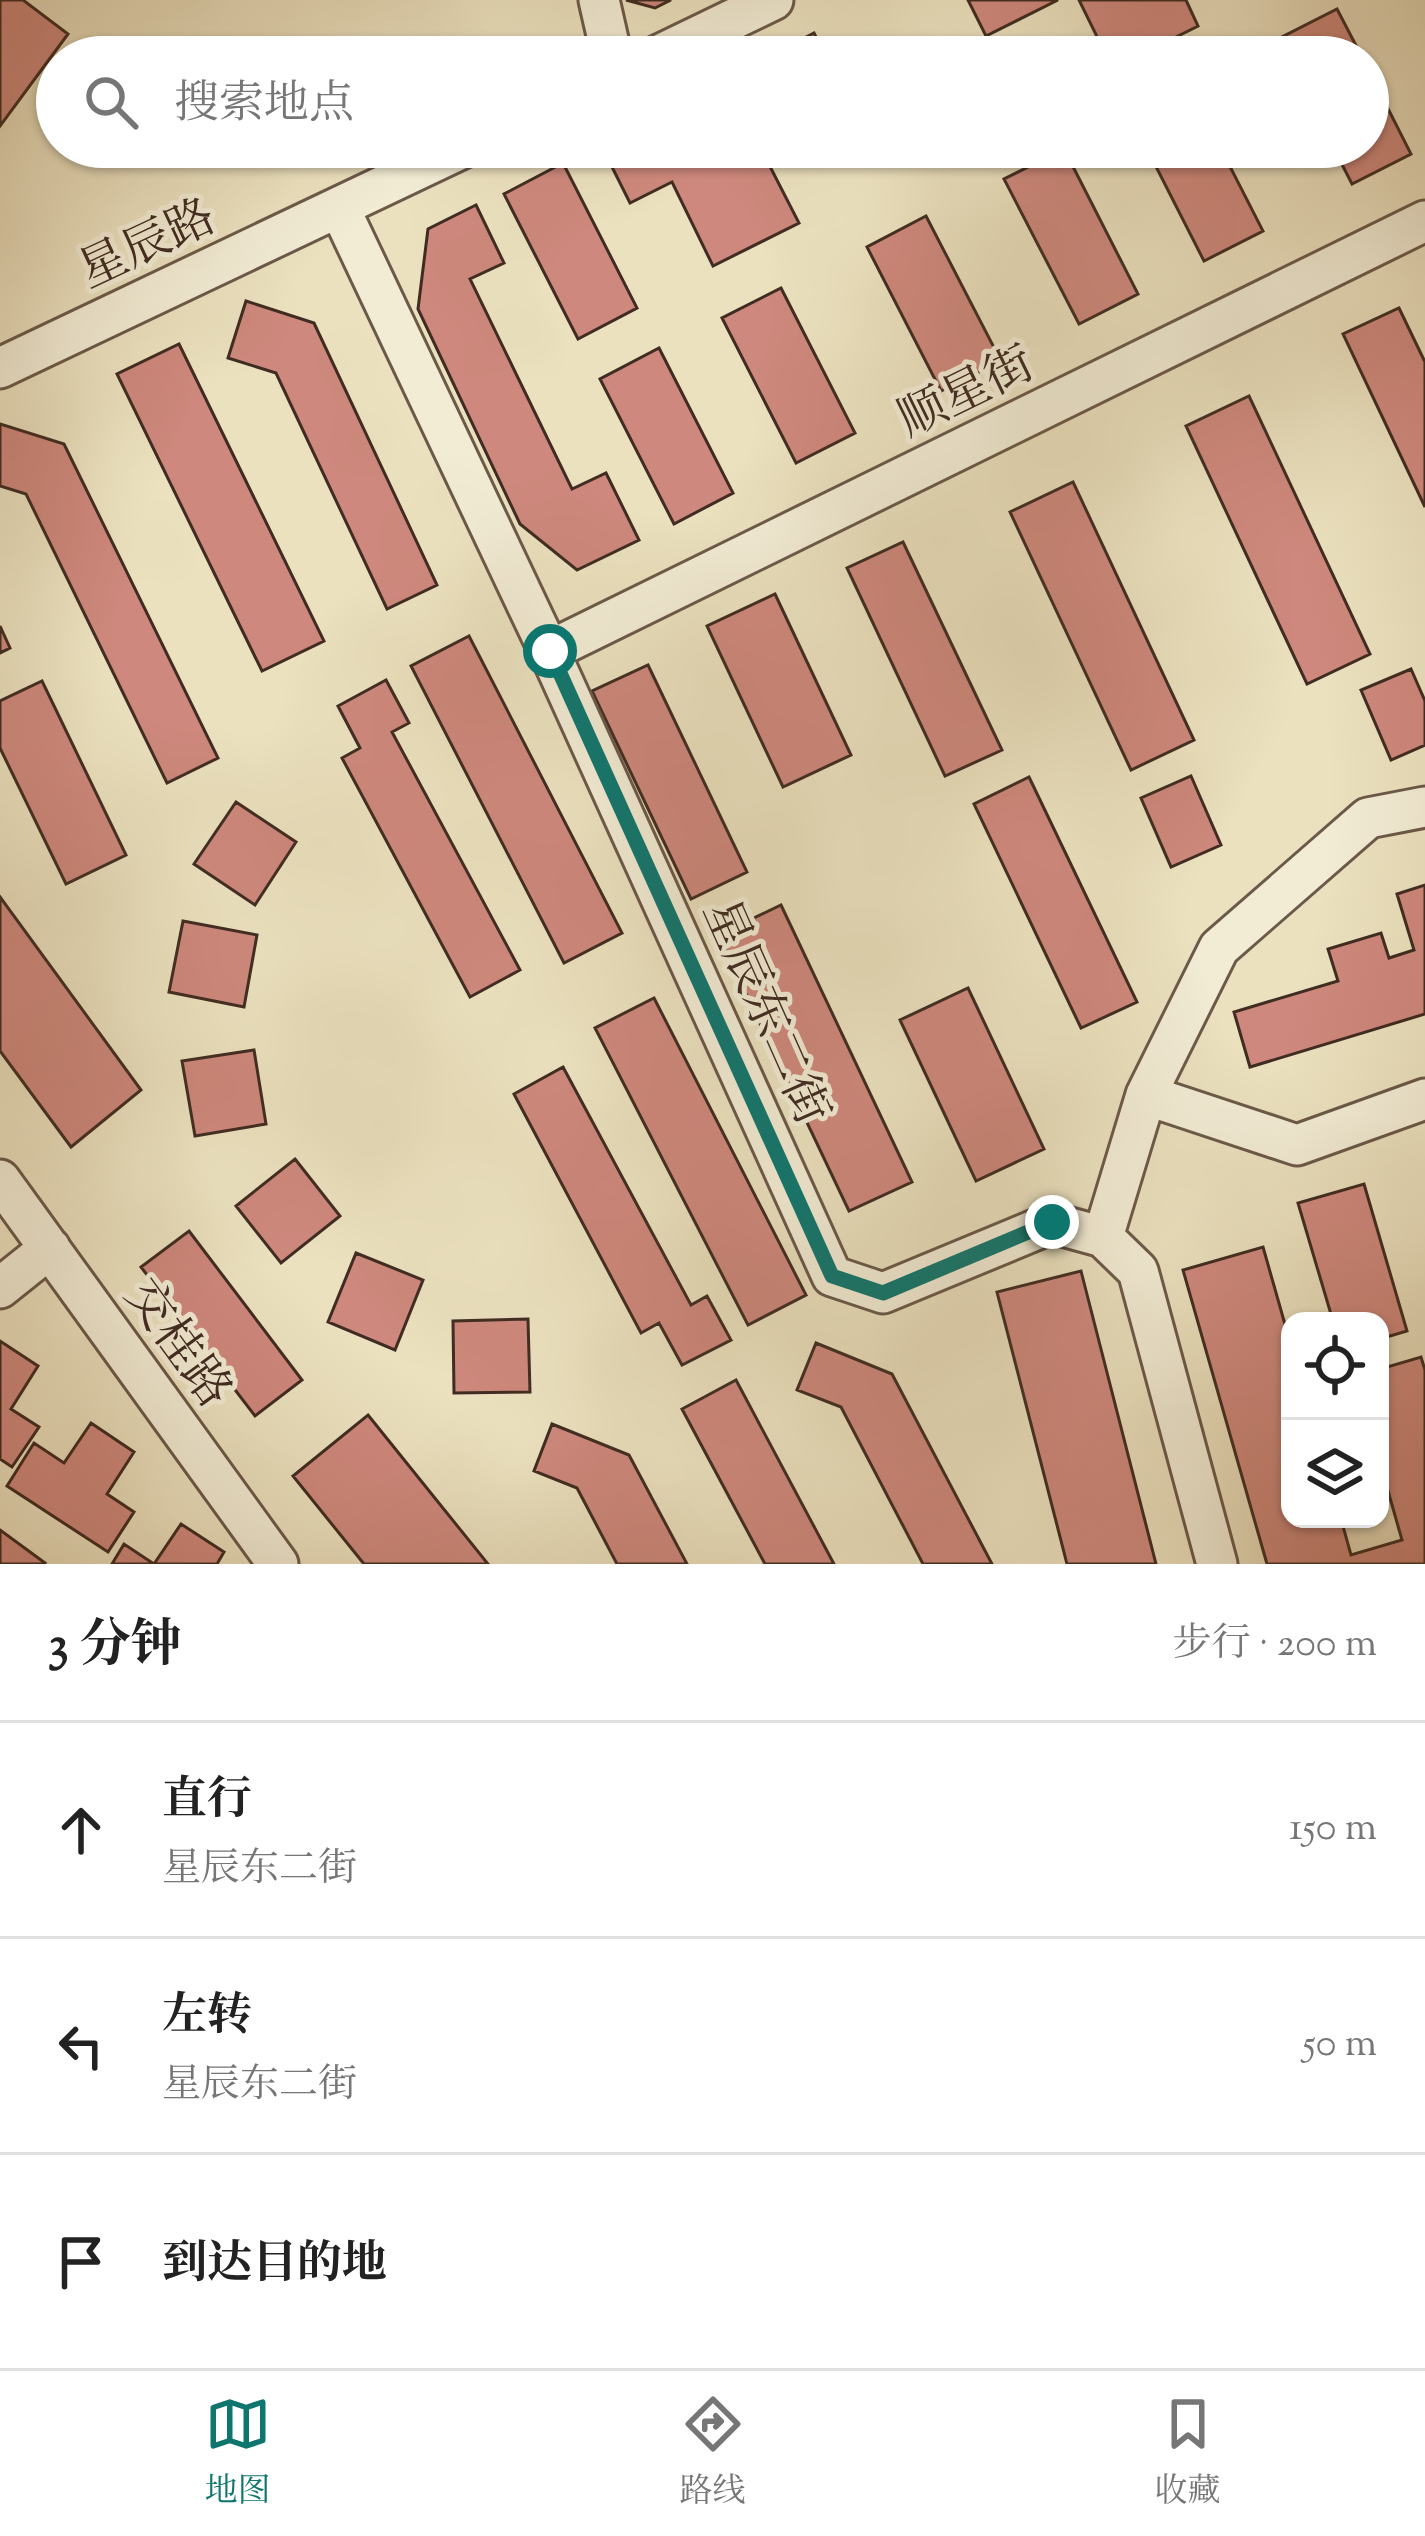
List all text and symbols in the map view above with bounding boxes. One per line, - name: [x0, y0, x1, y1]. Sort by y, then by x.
- search box: [36, 36, 1389, 168]
- icon: search: [78, 69, 144, 135]
- text: 搜索地点: [174, 74, 354, 139]
- street label: 星辰路: [68, 185, 228, 309]
- street label: 顺星街: [888, 332, 1047, 458]
- route start: [523, 624, 577, 678]
- street label: 星辰东二街: [683, 890, 843, 1137]
- route end: [1025, 1195, 1079, 1249]
- street label: 交桂路: [105, 1267, 246, 1424]
- map controls: [1281, 1312, 1389, 1528]
- button: locate: [1281, 1312, 1389, 1420]
- button: layers: [1281, 1420, 1389, 1528]
- text: 3 分钟: [48, 1611, 181, 1684]
- text: 步行 · 200 m: [1172, 1618, 1377, 1674]
- text: 直行: [162, 1770, 252, 1835]
- icon: ahead: [48, 1797, 114, 1863]
- text: 150 m: [1289, 1802, 1377, 1858]
- text: 星辰东二街: [162, 1843, 357, 1899]
- text: 左转: [162, 1986, 252, 2051]
- icon: left: [48, 2013, 114, 2079]
- text: 50 m: [1302, 2018, 1377, 2074]
- text: 星辰东二街: [162, 2059, 357, 2115]
- icon: arrive: [48, 2229, 114, 2295]
- text: 到达目的地: [162, 2234, 387, 2299]
- tab: 地图: [205, 2391, 271, 2517]
- tab: 路线: [680, 2391, 746, 2517]
- tab: 收藏: [1155, 2391, 1221, 2517]

